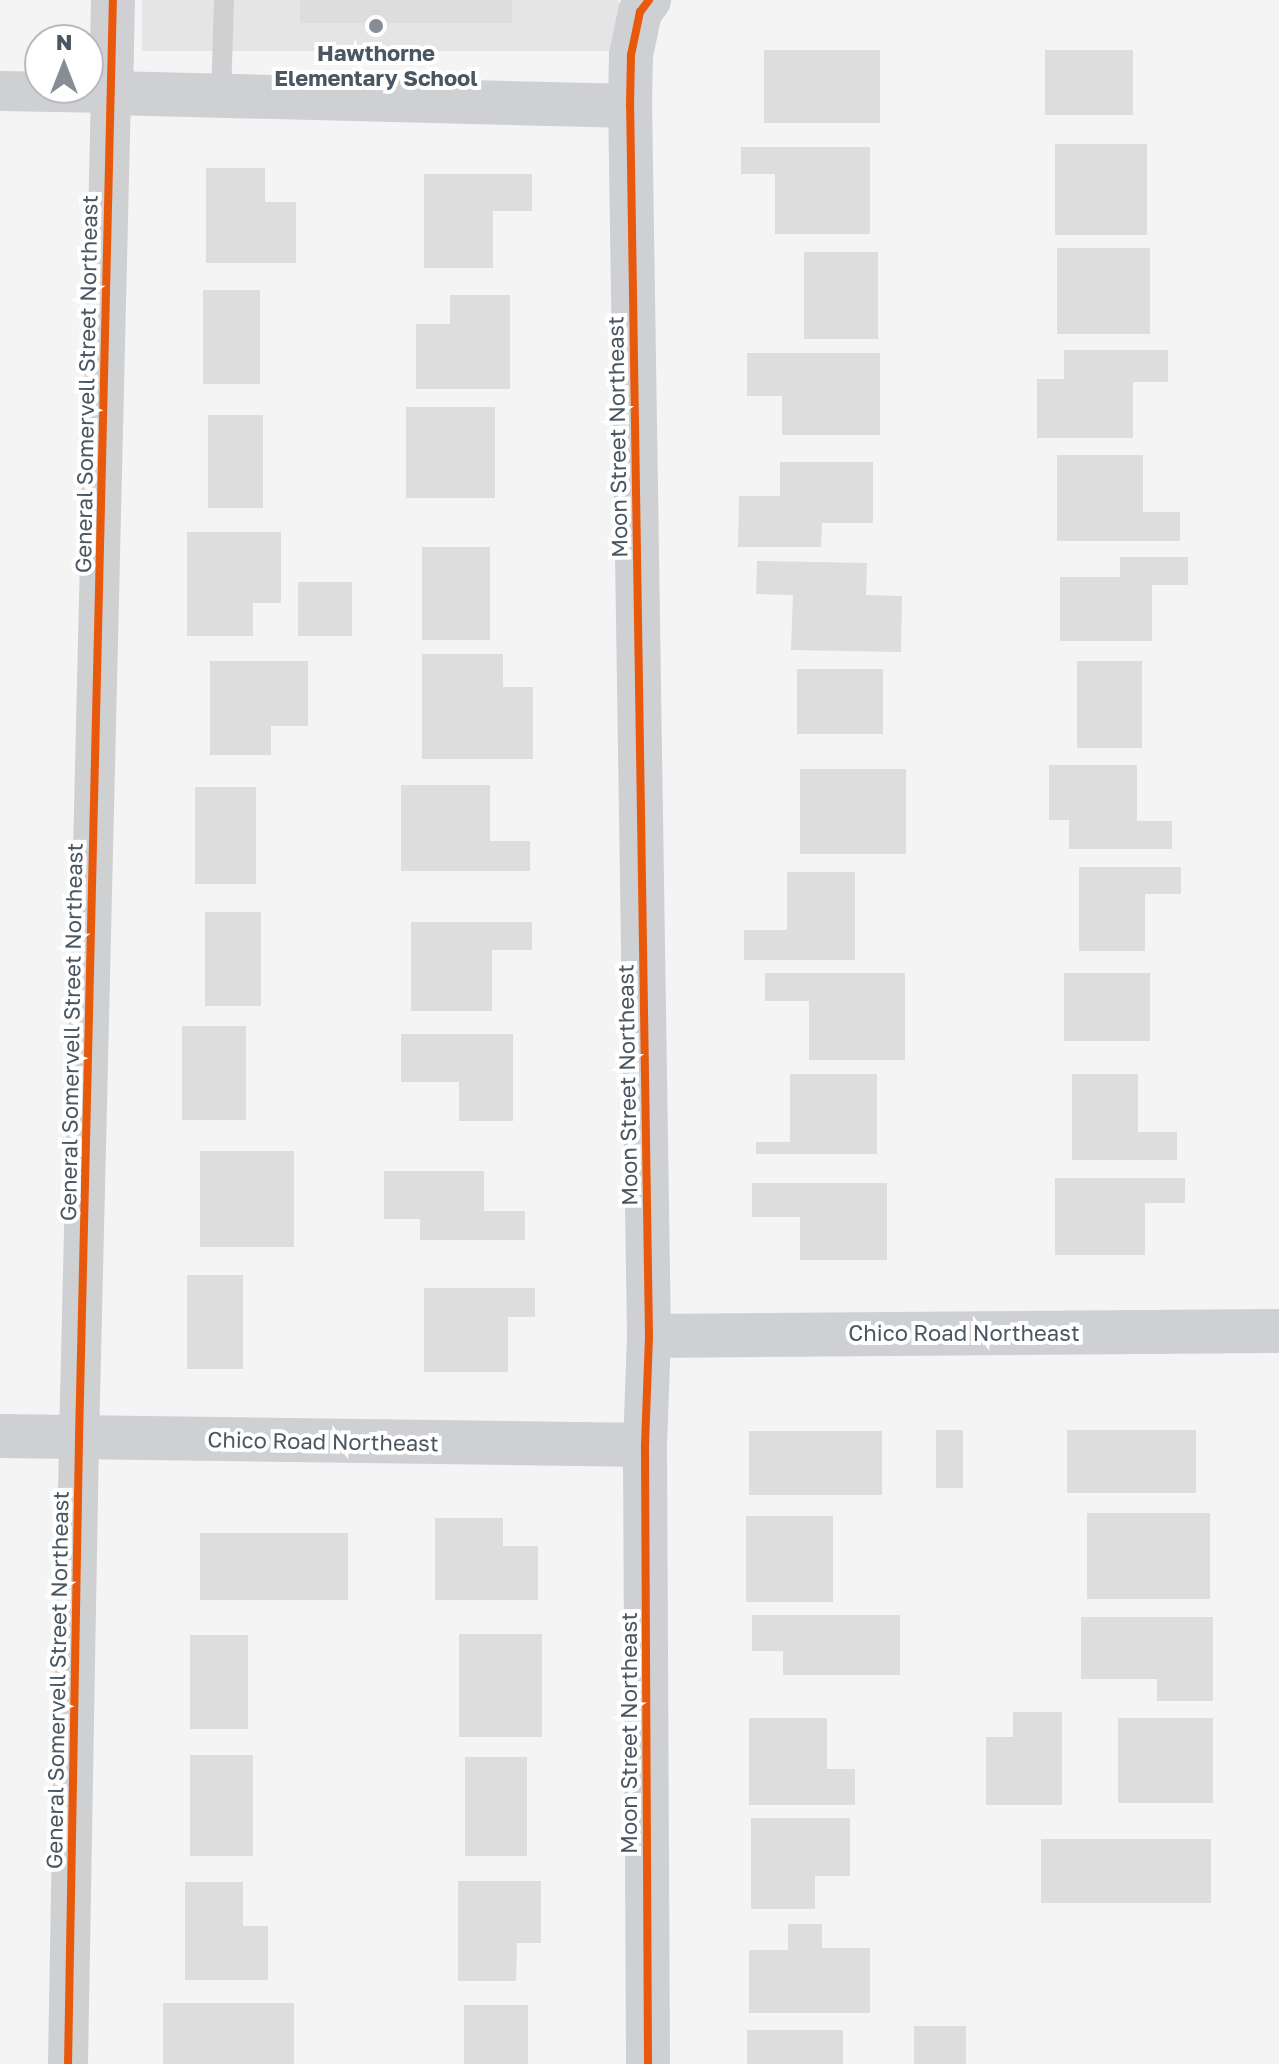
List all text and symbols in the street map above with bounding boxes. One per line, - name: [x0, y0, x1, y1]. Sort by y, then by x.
- marker: Hawthorne Elementary School: [367, 17, 385, 35]
- north arrow: [24, 24, 104, 104]
- text: N: [56, 28, 72, 55]
- place label: Hawthorne Elementary School: [274, 39, 478, 90]
- street label: General Somervell Street Northeast: [70, 195, 102, 573]
- street label: Moon Street Northeast: [602, 316, 632, 558]
- street label: General Somervell Street Northeast: [55, 843, 87, 1221]
- street label: Moon Street Northeast: [612, 964, 642, 1206]
- street label: Chico Road Northeast: [848, 1320, 1080, 1346]
- street label: Chico Road Northeast: [207, 1426, 439, 1456]
- street label: General Somervell Street Northeast: [41, 1491, 73, 1869]
- street label: Moon Street Northeast: [616, 1612, 642, 1854]

